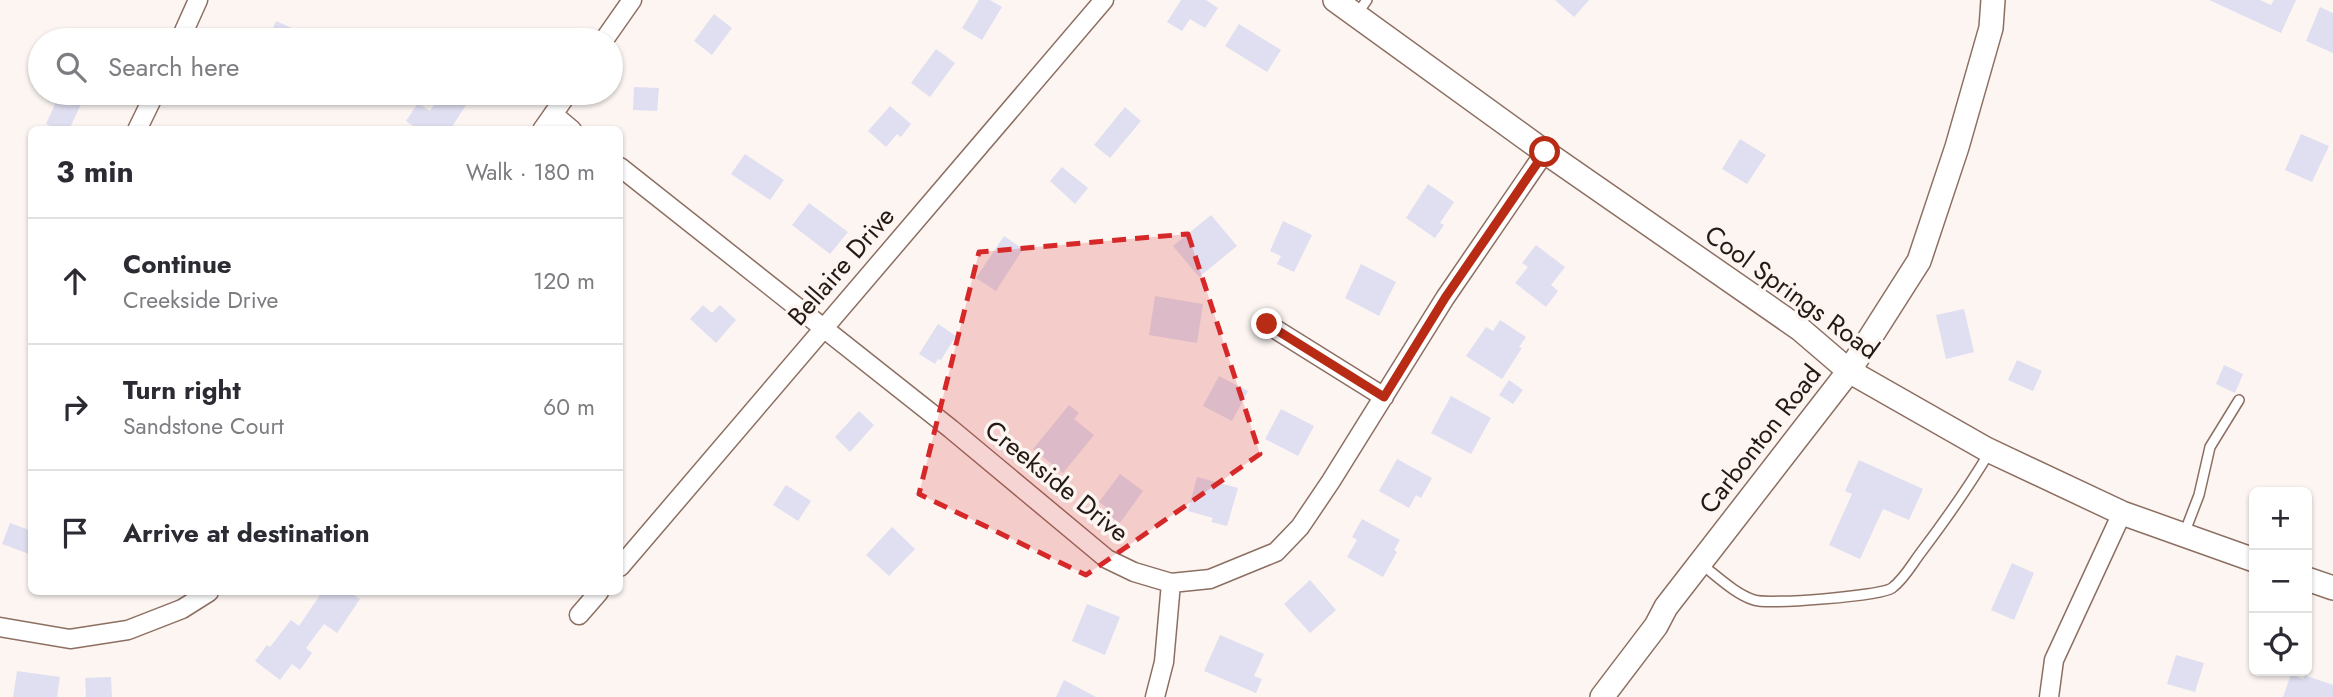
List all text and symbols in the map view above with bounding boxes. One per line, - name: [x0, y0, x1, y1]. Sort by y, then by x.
- search box: [28, 28, 623, 105]
- icon: search: [52, 48, 90, 86]
- text: Search here: [108, 48, 240, 86]
- route start: [1529, 136, 1560, 167]
- text: 3 min: [56, 150, 134, 193]
- text: Walk · 180 m: [466, 155, 595, 189]
- street label: Bellaire Drive: [779, 198, 903, 334]
- street label: Cool Springs Road: [1697, 216, 1887, 368]
- text: Continue: [123, 245, 232, 283]
- icon: ahead: [56, 262, 94, 300]
- text: 120 m: [533, 264, 595, 298]
- text: Creekside Drive: [123, 283, 278, 317]
- route end: [1251, 308, 1282, 339]
- street label: Carbonton Road: [1690, 356, 1830, 522]
- text: Turn right: [123, 371, 241, 409]
- icon: right: [56, 388, 94, 426]
- text: 60 m: [543, 390, 595, 424]
- text: Sandstone Court: [123, 409, 284, 443]
- street label: Creekside Drive: [977, 411, 1137, 551]
- map controls: [2249, 487, 2312, 676]
- button: +: [2249, 487, 2312, 550]
- icon: arrive: [56, 514, 94, 552]
- text: Arrive at destination: [123, 514, 370, 552]
- button: −: [2249, 550, 2312, 613]
- button: locate: [2249, 613, 2312, 676]

